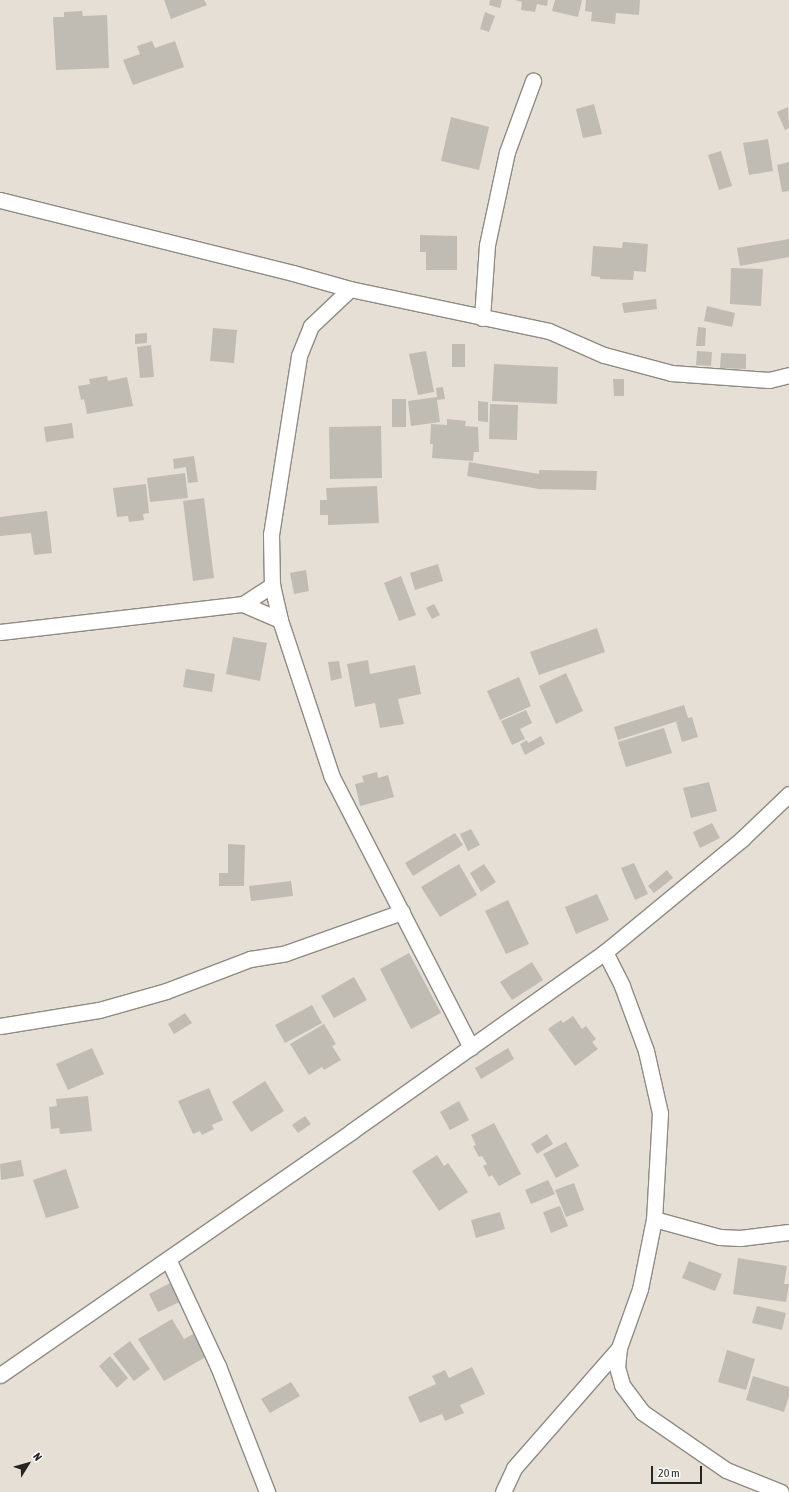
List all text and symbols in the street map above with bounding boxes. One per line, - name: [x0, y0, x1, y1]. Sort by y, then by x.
- north arrow: [8, 1444, 48, 1484]
- text: N: [31, 1451, 44, 1463]
- scale bar: [653, 1458, 704, 1484]
- text: 20 m: [658, 1466, 680, 1480]

